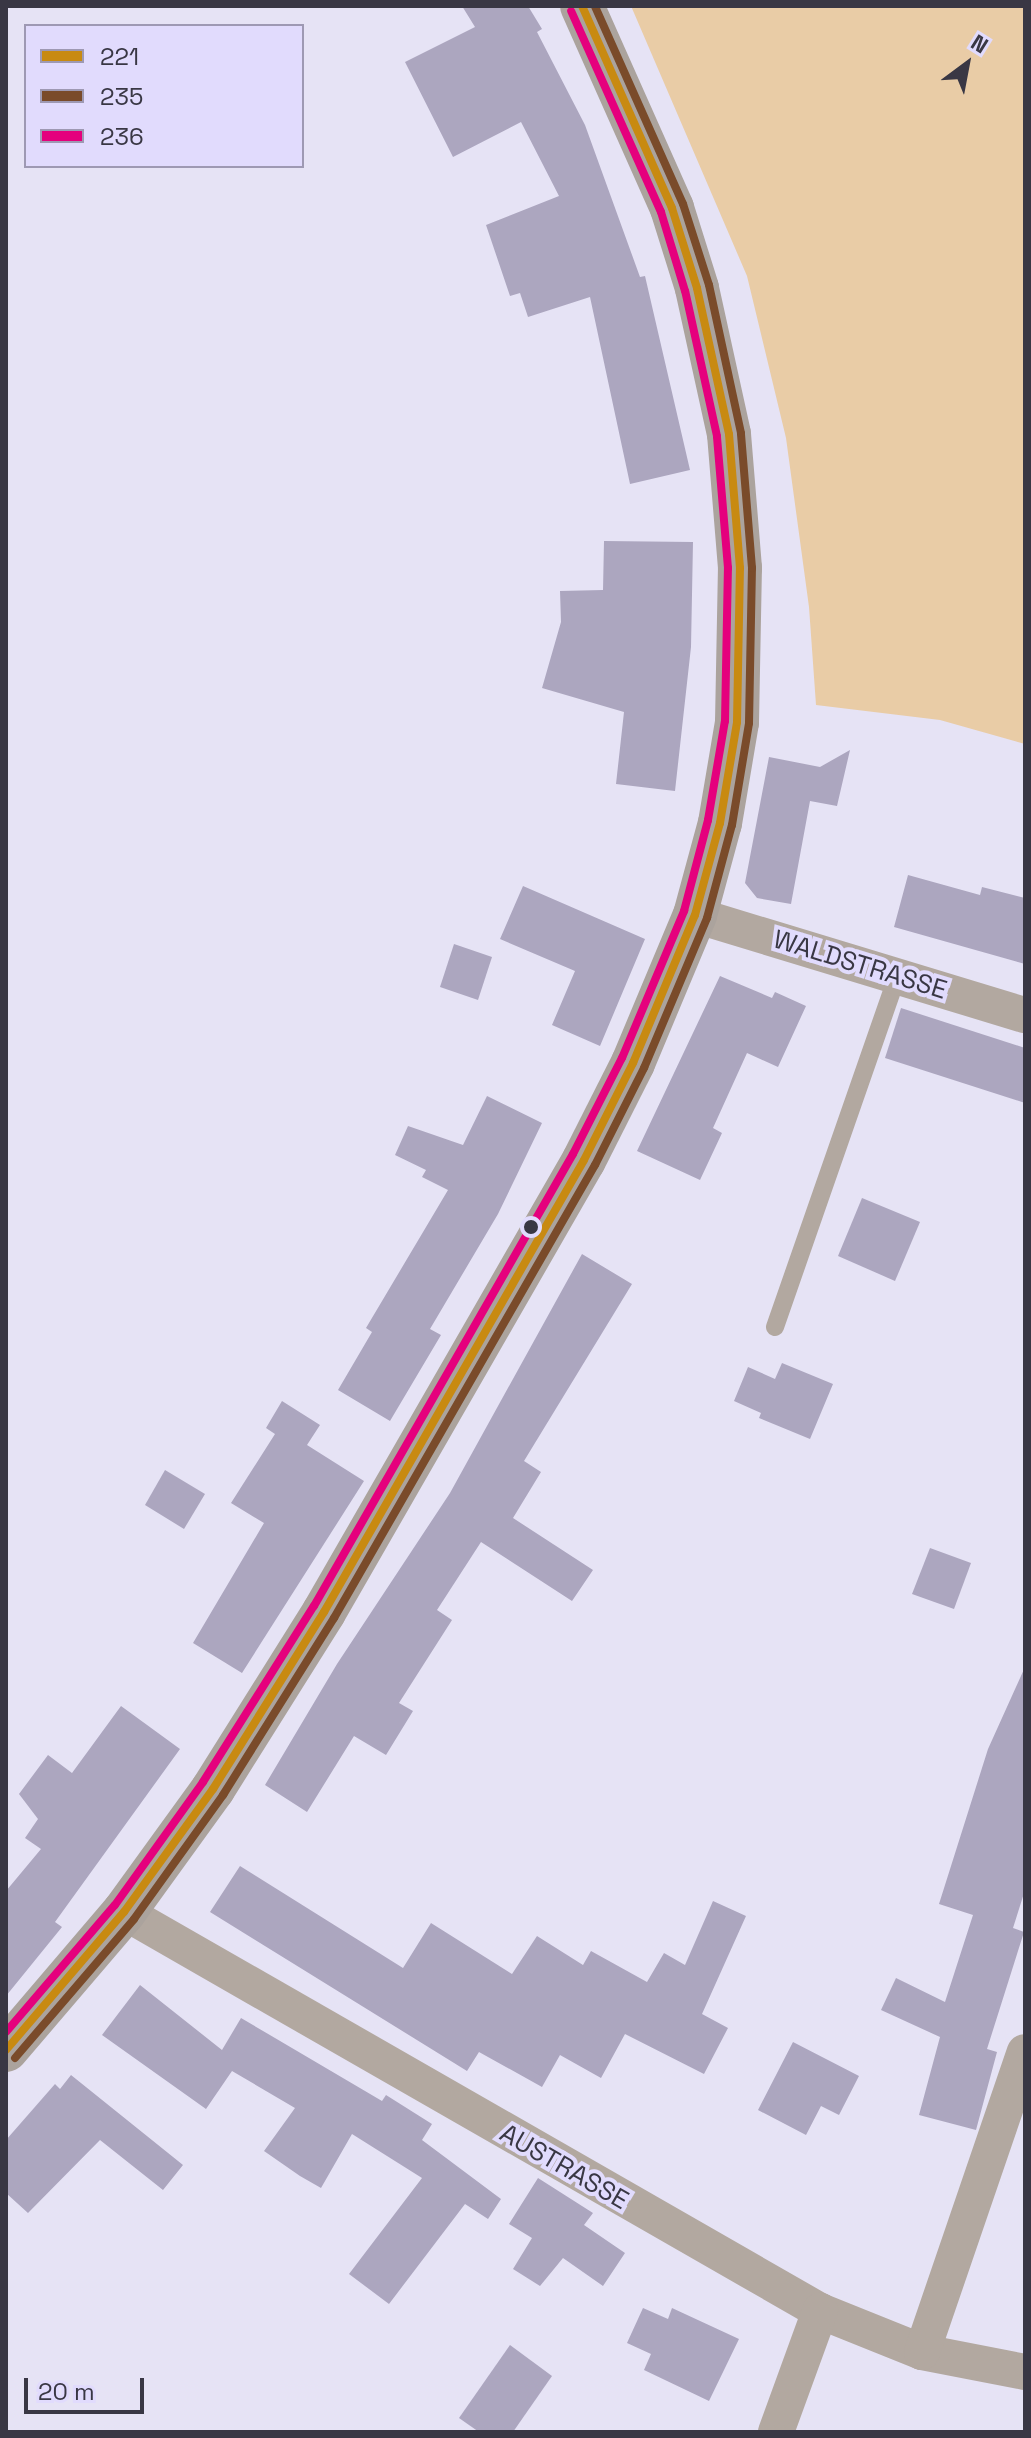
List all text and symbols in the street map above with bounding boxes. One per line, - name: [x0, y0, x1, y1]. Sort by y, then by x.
- legend: [24, 24, 304, 168]
- north arrow: [927, 24, 1007, 104]
- text: N: [966, 28, 993, 59]
- text: 221: [100, 41, 139, 72]
- text: 235: [100, 81, 143, 112]
- text: 236: [100, 121, 144, 152]
- street label: WALDSTRASSE: [770, 924, 950, 1006]
- unlabelled marker: [523, 1219, 539, 1235]
- street label: AUSTRASSE: [494, 2118, 634, 2216]
- scale bar: [28, 2362, 148, 2412]
- text: 20 m: [38, 2376, 95, 2407]

